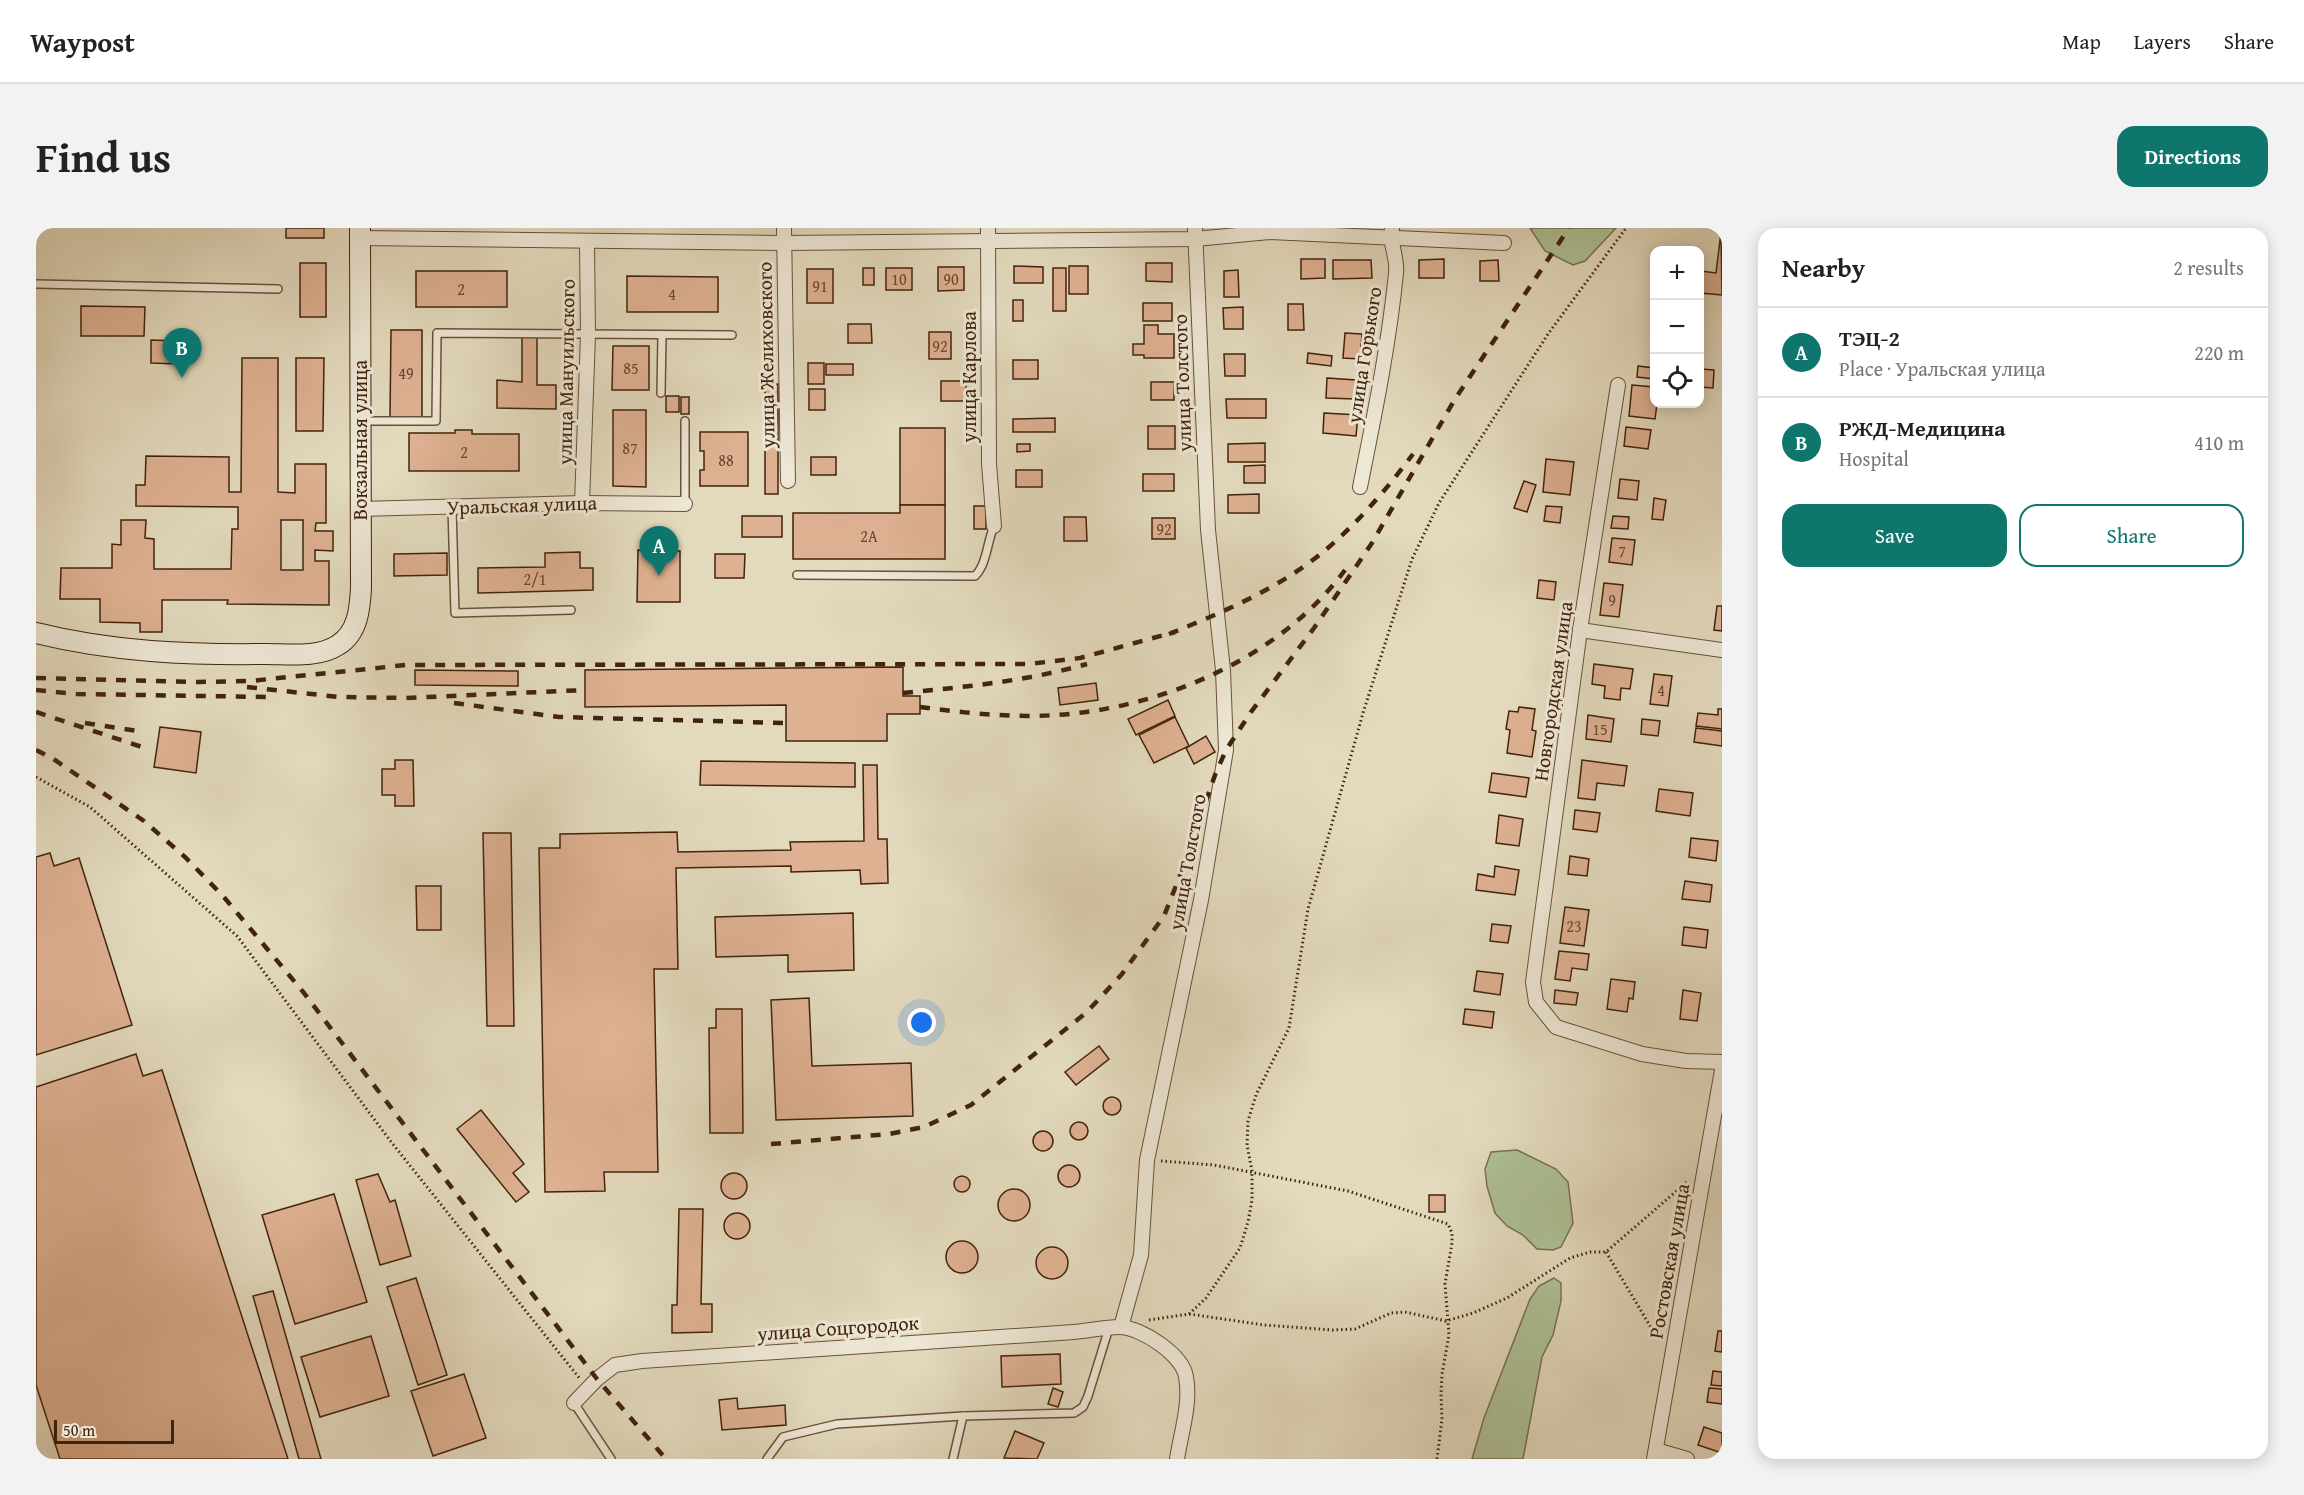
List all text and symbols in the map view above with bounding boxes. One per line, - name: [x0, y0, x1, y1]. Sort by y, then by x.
- text: Waypost: [30, 21, 135, 62]
- text: Map: [2062, 26, 2101, 57]
- text: Layers: [2134, 26, 2191, 57]
- text: Share: [2224, 26, 2274, 57]
- text: Find us: [36, 126, 171, 187]
- button: Directions: [2117, 126, 2268, 187]
- map controls: [1650, 246, 1704, 408]
- button: +: [1650, 246, 1704, 300]
- text: Nearby: [1782, 248, 1865, 287]
- text: 2 results: [2173, 253, 2244, 282]
- street label: улица Желиховского: [749, 261, 782, 450]
- house number: 10: [891, 267, 907, 291]
- house number: 90: [943, 267, 959, 291]
- house number: 91: [812, 274, 828, 298]
- house number: 2: [457, 277, 465, 301]
- street label: улица Мануильского: [549, 279, 582, 466]
- house number: 4: [668, 282, 676, 306]
- street label: улица Горького: [1338, 285, 1389, 426]
- button: −: [1650, 300, 1704, 354]
- street label: улица Карлова: [954, 311, 983, 444]
- street label: улица Толстого: [1165, 313, 1198, 454]
- text: ТЭЦ-2: [1839, 322, 1900, 354]
- pin: B: [162, 328, 202, 378]
- house number: 92: [932, 334, 948, 358]
- text: A: [1795, 338, 1808, 367]
- text: 220 m: [2194, 338, 2244, 367]
- button: locate: [1650, 354, 1704, 408]
- text: Place · Уральская улица: [1839, 354, 2046, 383]
- house number: 85: [623, 356, 639, 380]
- street label: Вокзальная улица: [345, 359, 374, 520]
- house number: 49: [398, 361, 414, 385]
- text: РЖД-Медицина: [1839, 412, 2006, 444]
- text: B: [1795, 428, 1808, 457]
- text: 410 m: [2194, 428, 2244, 457]
- house number: 87: [622, 436, 638, 460]
- house number: 2: [460, 440, 468, 464]
- text: Hospital: [1839, 444, 1909, 473]
- house number: 88: [718, 448, 734, 472]
- street label: Уральская улица: [446, 487, 598, 522]
- button: Save: [1782, 504, 2007, 567]
- button: Share: [2019, 504, 2244, 567]
- house number: 92: [1156, 517, 1172, 541]
- house number: 2А: [860, 524, 878, 548]
- pin: A: [640, 526, 678, 576]
- house number: 7: [1618, 539, 1626, 563]
- house number: 2/1: [524, 567, 546, 591]
- house number: 9: [1608, 588, 1616, 612]
- street label: Новгородская улица: [1526, 599, 1580, 783]
- house number: 4: [1657, 678, 1665, 702]
- house number: 15: [1592, 717, 1608, 741]
- street label: улица Толстого: [1160, 791, 1213, 933]
- house number: 23: [1566, 914, 1582, 938]
- your location: [907, 1008, 936, 1037]
- street label: Ростовская улица: [1641, 1181, 1696, 1341]
- street label: улица Соцгородок: [755, 1307, 920, 1348]
- scale bar: [54, 1417, 174, 1444]
- text: 50 m: [63, 1418, 95, 1442]

